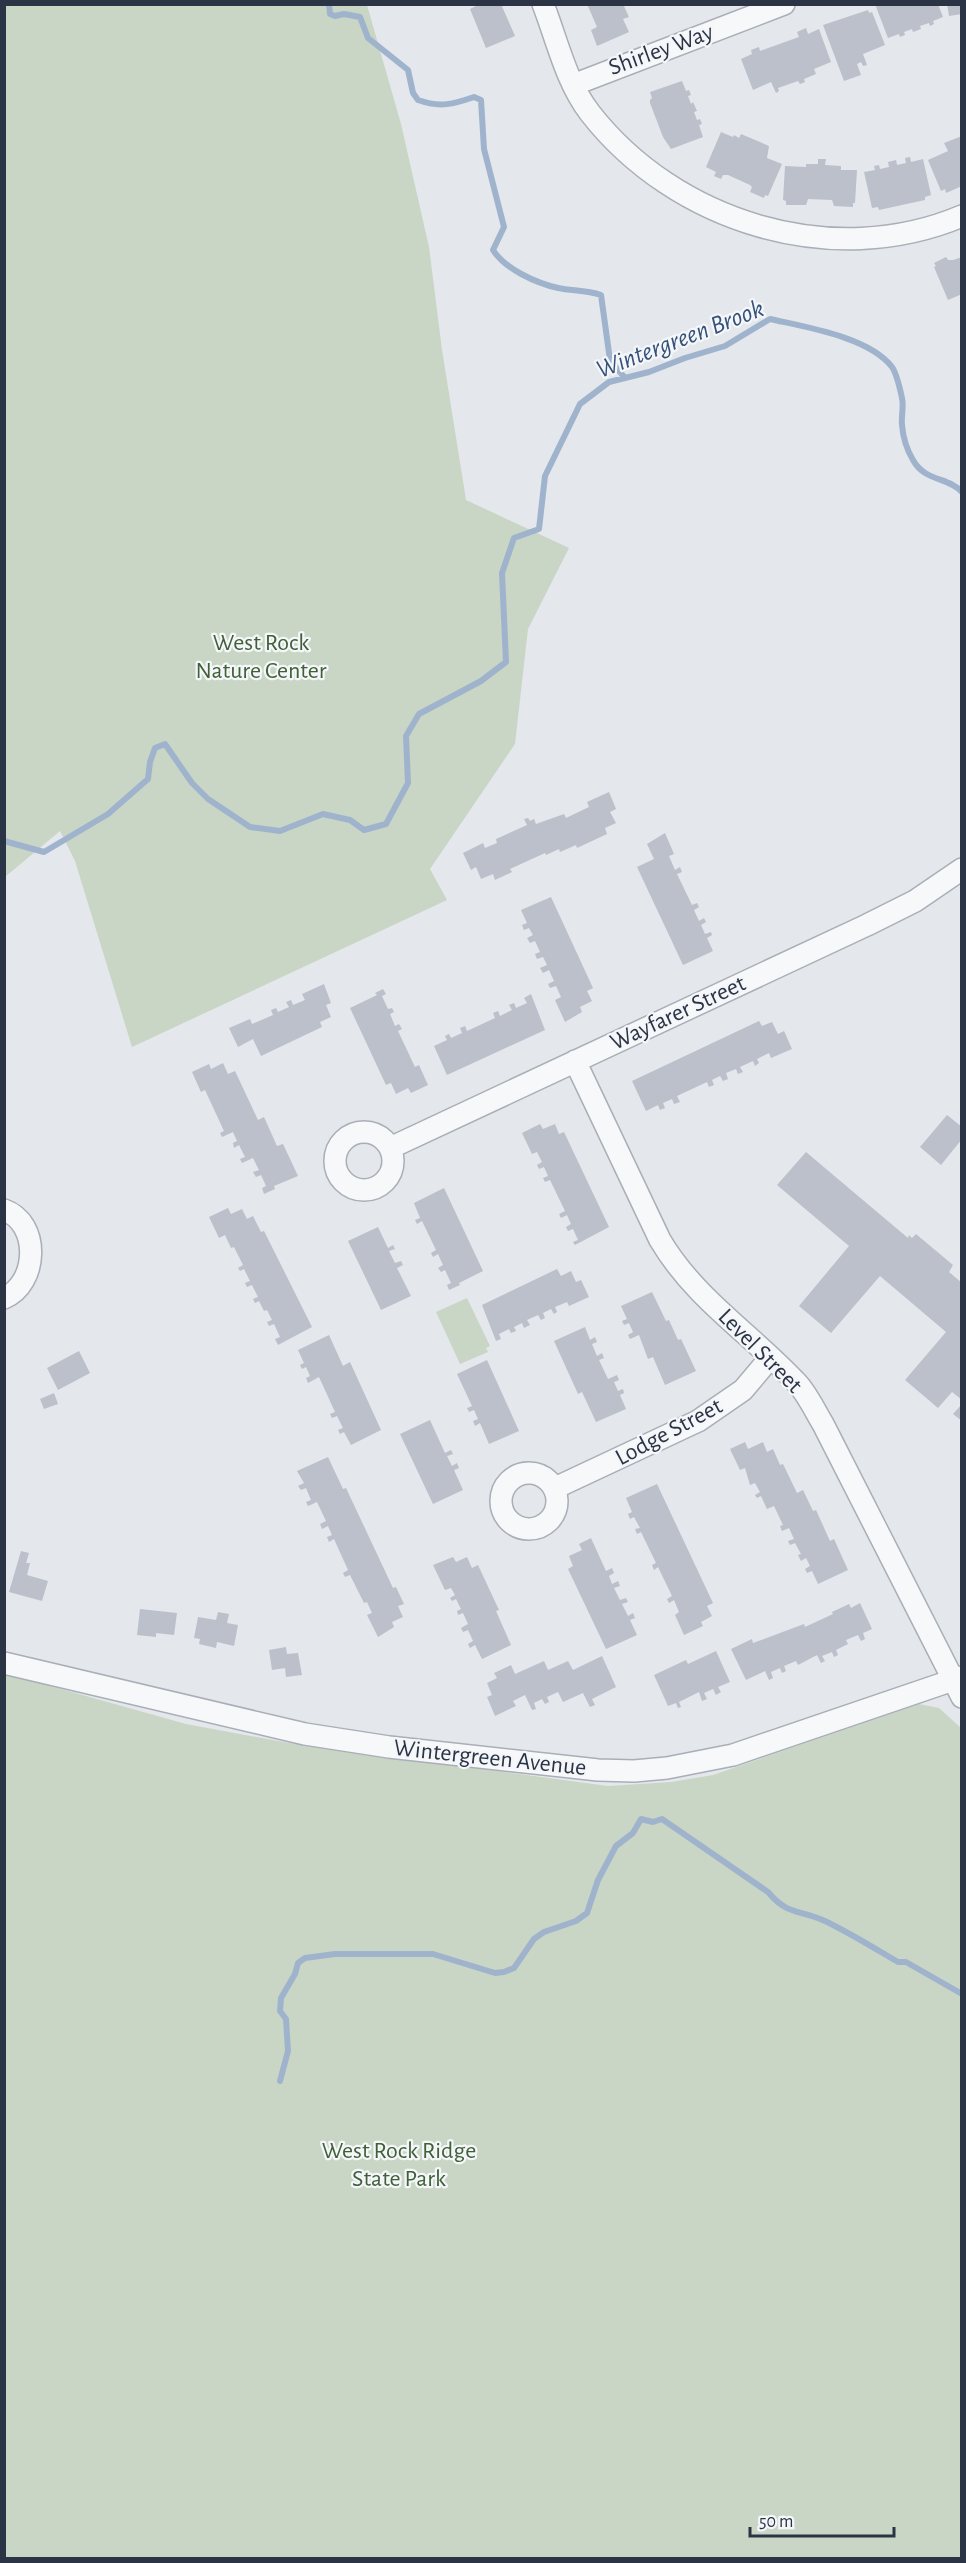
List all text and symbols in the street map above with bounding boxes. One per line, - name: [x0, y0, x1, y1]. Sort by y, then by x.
- street label: Shirley Way: [605, 20, 717, 80]
- water label: Wintergreen Brook: [593, 295, 767, 383]
- park label: West Rock Nature Center: [196, 631, 327, 683]
- street label: Wayfarer Street: [607, 971, 750, 1055]
- street label: Level Street: [713, 1304, 807, 1398]
- street label: Lodge Street: [612, 1394, 727, 1470]
- street label: Wintergreen Avenue: [392, 1736, 588, 1780]
- park label: West Rock Ridge State Park: [322, 2139, 476, 2191]
- scale bar: [750, 2500, 894, 2538]
- text: 50 m: [759, 2513, 793, 2531]

